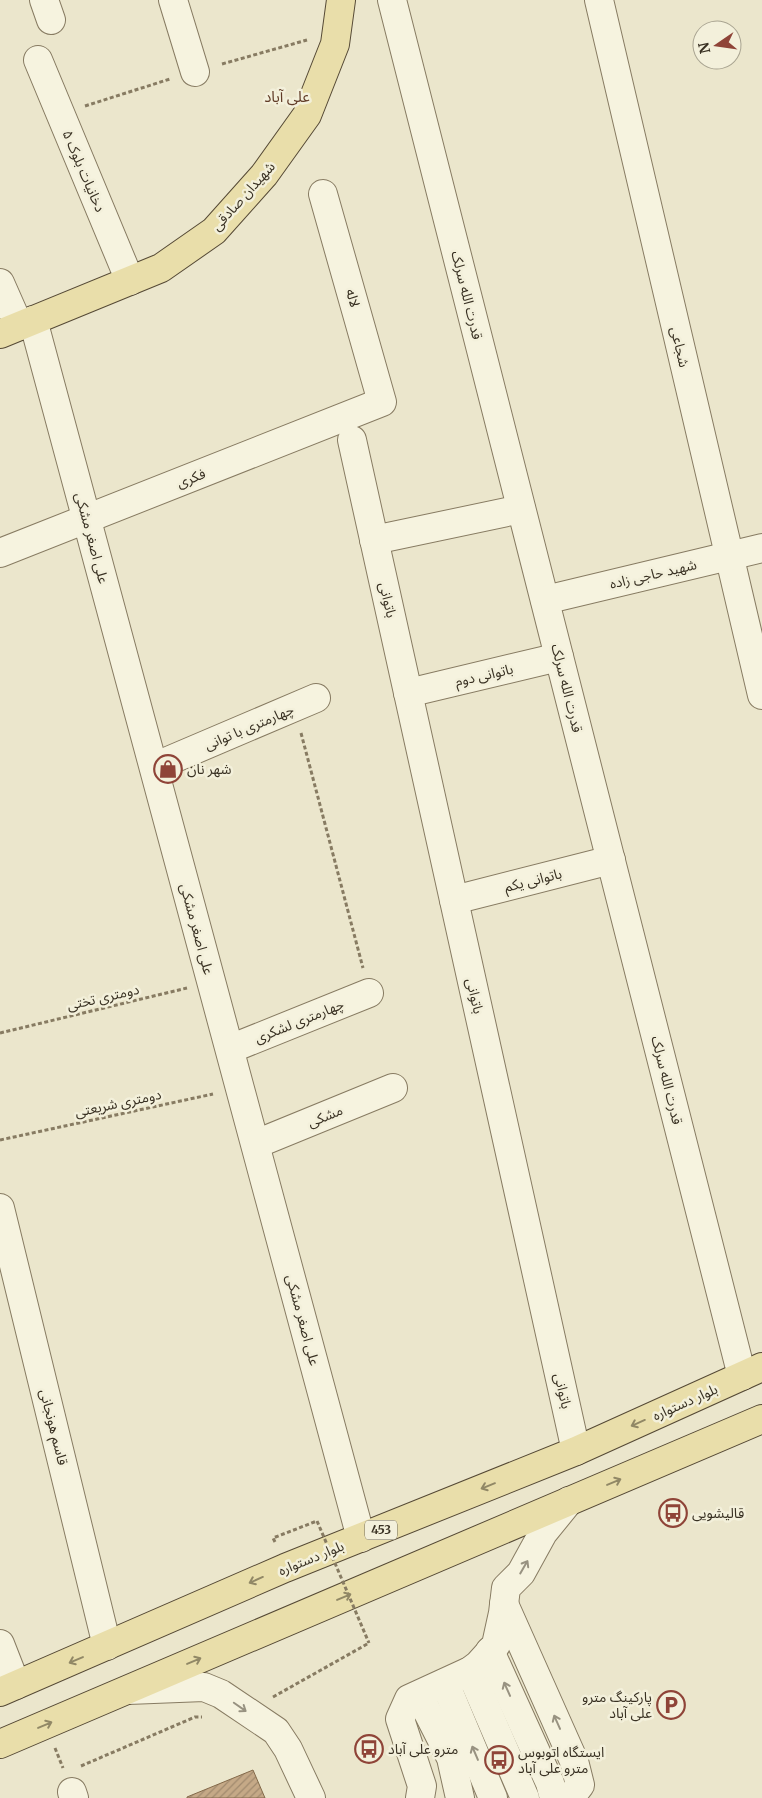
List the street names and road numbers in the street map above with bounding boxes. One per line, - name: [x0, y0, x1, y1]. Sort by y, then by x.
- street label: دخانیات بلوک ۵: [59, 127, 109, 215]
- street label: شهیدان صادقی: [207, 158, 279, 234]
- street label: قدرت الله سرلک: [447, 249, 487, 341]
- street label: لاله: [342, 287, 364, 309]
- street label: شجاعی: [667, 325, 693, 369]
- street label: فکری: [174, 464, 208, 492]
- street label: علی اصغر مشکی: [71, 490, 113, 586]
- street label: شهید حاجی زاده: [608, 555, 698, 593]
- street label: باتوانی: [375, 580, 401, 620]
- street label: قدرت الله سرلک: [547, 642, 587, 734]
- street label: باتوانی دوم: [453, 660, 515, 692]
- street label: چهارمتری با توانی: [202, 700, 297, 755]
- street label: باتوانی یکم: [502, 864, 564, 898]
- street label: علی اصغر مشکی: [176, 881, 218, 977]
- street label: باتوانی: [462, 976, 488, 1016]
- street label: دومتری تختی: [65, 980, 141, 1014]
- street label: چهارمتری لشکری: [252, 995, 347, 1048]
- street label: قدرت الله سرلک: [647, 1034, 687, 1126]
- street label: دومتری شریعتی: [73, 1085, 163, 1121]
- street label: مشکی: [305, 1101, 345, 1131]
- street label: علی اصغر مشکی: [282, 1272, 324, 1368]
- street label: باتوانی: [550, 1371, 576, 1411]
- street label: بلوار دستواره: [650, 1380, 721, 1424]
- street label: قاسم هونجانی: [34, 1387, 72, 1467]
- road number: 453: [365, 1520, 397, 1540]
- street label: بلوار دستواره: [275, 1537, 347, 1579]

